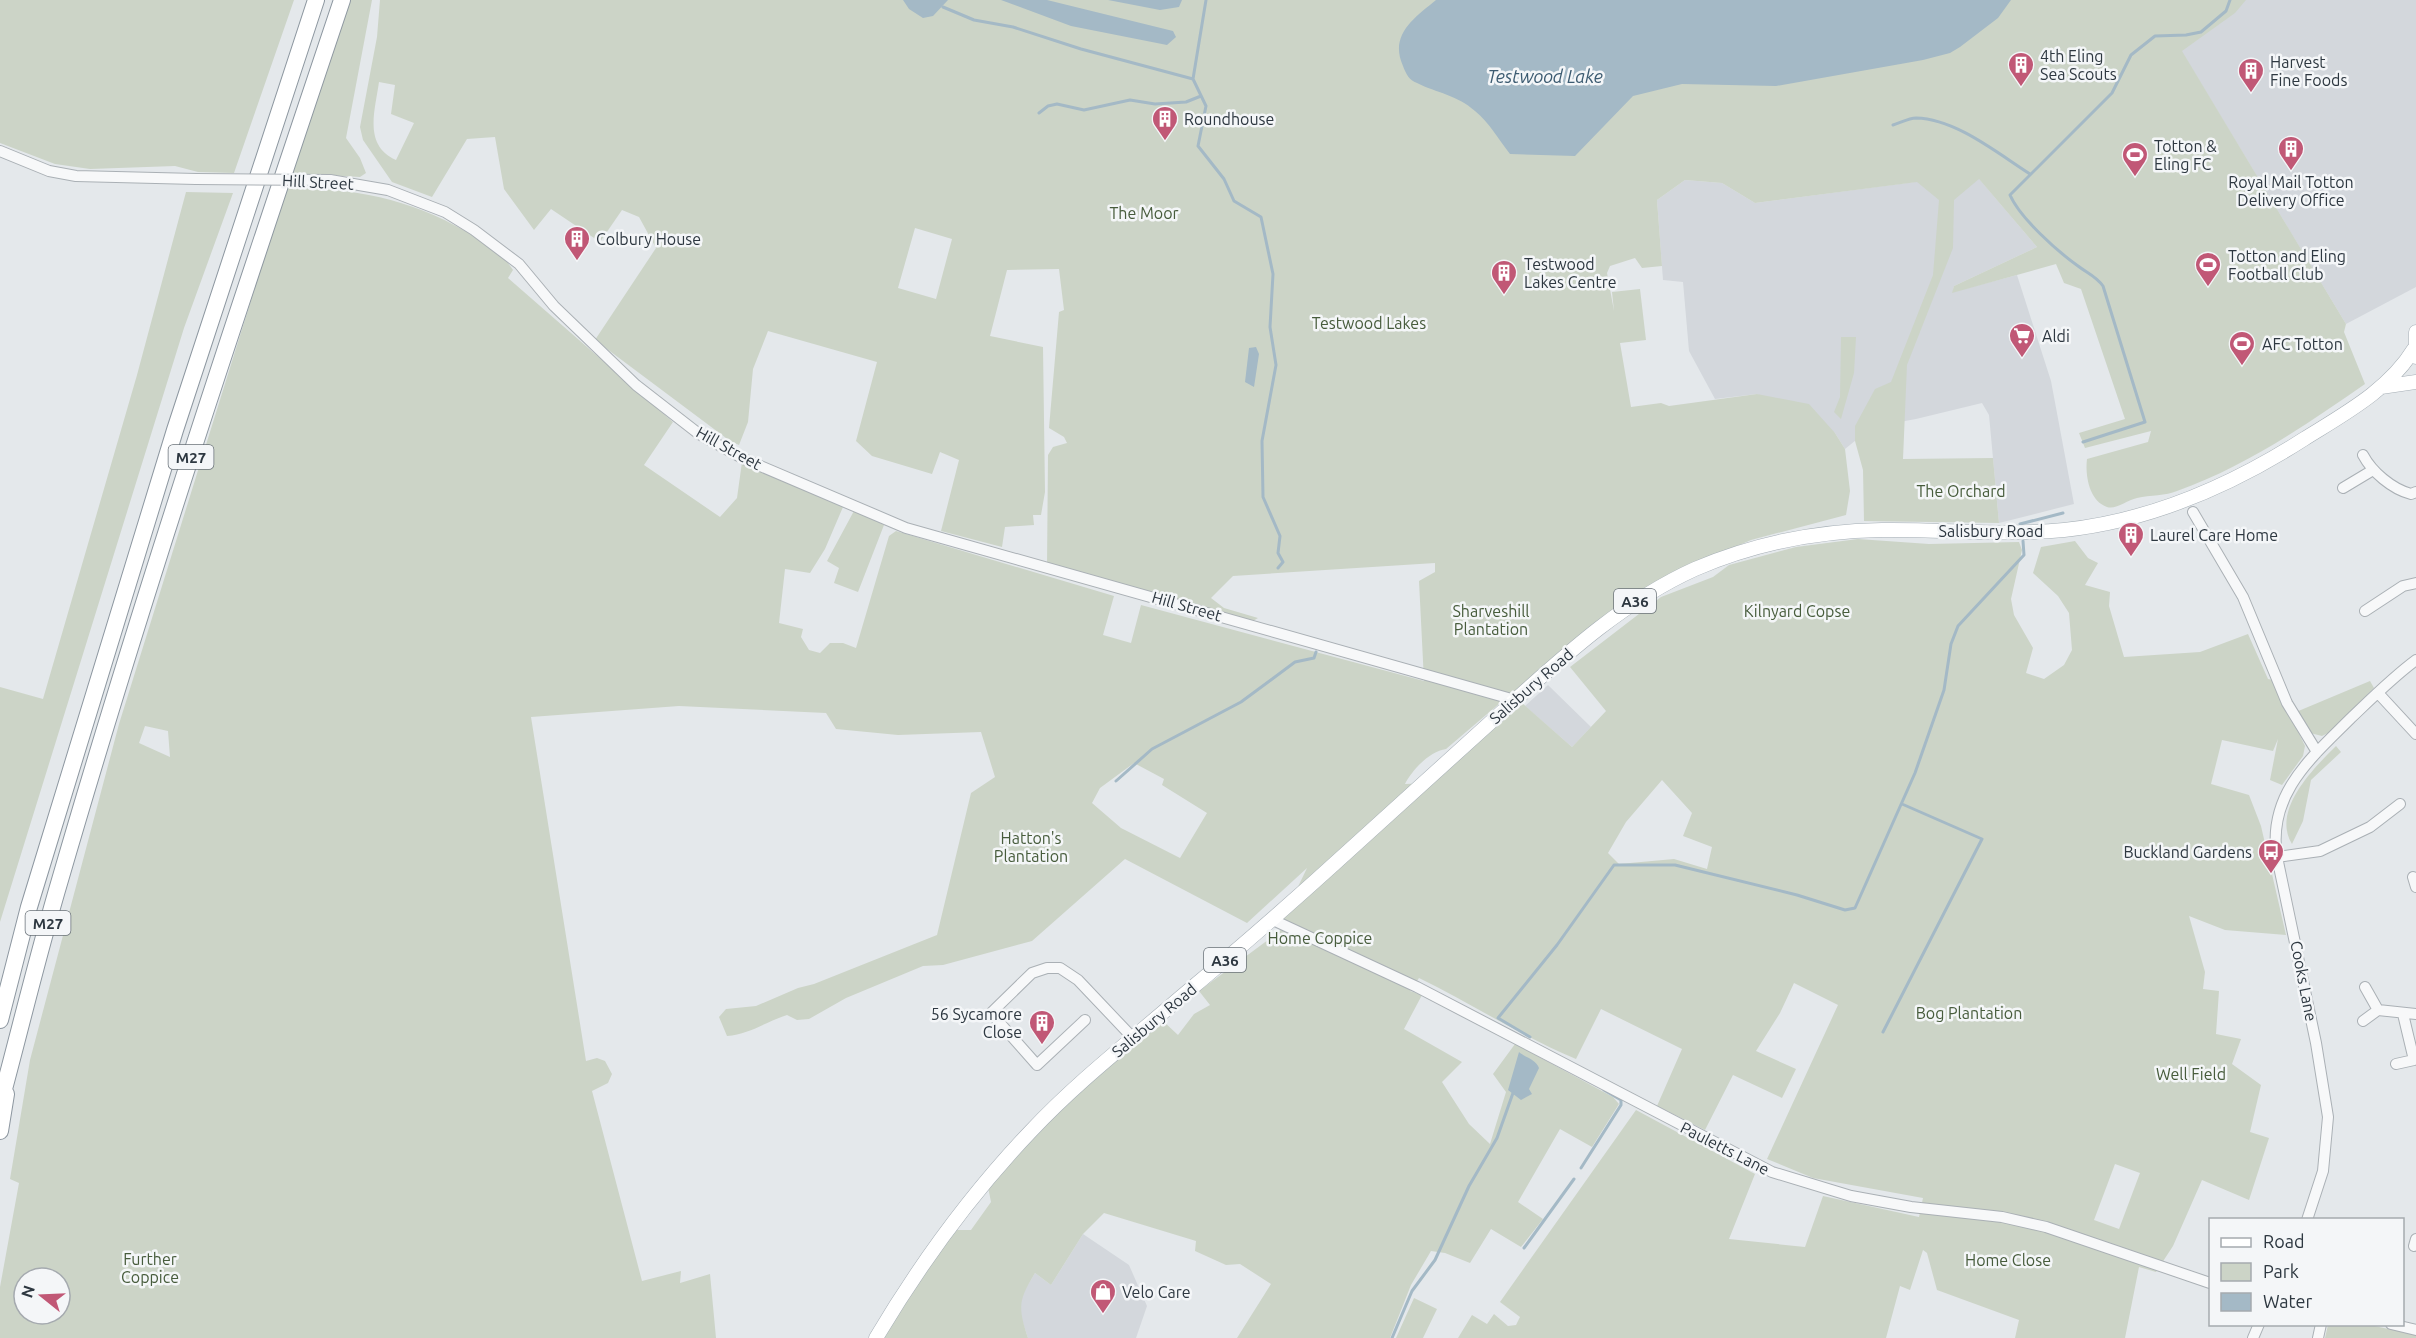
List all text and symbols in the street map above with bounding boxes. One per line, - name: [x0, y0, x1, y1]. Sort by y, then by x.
- place label: 4th Eling Sea Scouts: [2040, 47, 2117, 83]
- building icon: 4th Eling Sea Scouts: [2006, 50, 2036, 88]
- place label: Harvest Fine Foods: [2270, 53, 2347, 89]
- building icon: Harvest Fine Foods: [2236, 56, 2266, 94]
- water label: Testwood Lake: [1487, 66, 1603, 86]
- building icon: Roundhouse: [1150, 104, 1180, 142]
- place label: Roundhouse: [1184, 110, 1274, 128]
- building icon: Royal Mail Totton Delivery Office: [2276, 134, 2306, 172]
- place label: Totton & Eling FC: [2154, 137, 2217, 173]
- sports icon: Totton & Eling FC: [2120, 140, 2150, 178]
- street label: Hill Street: [282, 171, 355, 193]
- place label: Royal Mail Totton Delivery Office: [2228, 173, 2354, 209]
- park label: The Moor: [1109, 204, 1179, 222]
- building icon: Colbury House: [562, 224, 592, 262]
- place label: Colbury House: [596, 230, 701, 248]
- place label: Totton and Eling Football Club: [2228, 247, 2346, 283]
- sports icon: Totton and Eling Football Club: [2193, 250, 2223, 288]
- place label: Testwood Lakes Centre: [1524, 255, 1617, 291]
- building icon: Testwood Lakes Centre: [1489, 258, 1519, 296]
- park label: Testwood Lakes: [1312, 314, 1426, 332]
- supermarket icon: Aldi: [2007, 321, 2037, 359]
- place label: Aldi: [2042, 327, 2070, 345]
- sports icon: AFC Totton: [2227, 329, 2257, 367]
- place label: AFC Totton: [2262, 335, 2343, 353]
- street label: Hill Street: [693, 423, 765, 474]
- road number: M27: [168, 445, 213, 469]
- park label: The Orchard: [1916, 482, 2006, 500]
- building icon: Laurel Care Home: [2116, 520, 2146, 558]
- street label: Salisbury Road: [1939, 522, 2043, 540]
- place label: Laurel Care Home: [2150, 526, 2278, 544]
- street label: Hill Street: [1150, 587, 1225, 625]
- road number: A36: [1614, 589, 1656, 613]
- park label: Sharveshill Plantation: [1452, 602, 1530, 638]
- park label: Kilnyard Copse: [1744, 602, 1850, 620]
- street label: Salisbury Road: [1486, 645, 1576, 727]
- park label: Hatton's Plantation: [994, 829, 1068, 865]
- bus stop icon: Buckland Gardens: [2256, 837, 2286, 875]
- place label: Buckland Gardens: [2123, 843, 2252, 861]
- road number: M27: [26, 911, 70, 935]
- park label: Home Coppice: [1268, 929, 1372, 947]
- street label: Cooks Lane: [2287, 939, 2321, 1023]
- road number: A36: [1204, 948, 1246, 972]
- street label: Salisbury Road: [1108, 979, 1200, 1061]
- park label: Bog Plantation: [1916, 1004, 2022, 1022]
- place label: 56 Sycamore Close: [931, 1005, 1022, 1041]
- building icon: 56 Sycamore Close: [1027, 1008, 1057, 1046]
- park label: Well Field: [2156, 1065, 2226, 1083]
- street label: Pauletts Lane: [1678, 1118, 1772, 1178]
- legend: [2209, 1218, 2404, 1326]
- text: Road: [2263, 1231, 2305, 1251]
- park label: Further Coppice: [121, 1250, 179, 1286]
- park label: Home Close: [1965, 1251, 2051, 1269]
- text: Park: [2263, 1261, 2299, 1281]
- north arrow: [12, 1266, 72, 1326]
- shop icon: Velo Care: [1088, 1277, 1118, 1315]
- text: N: [17, 1283, 38, 1300]
- place label: Velo Care: [1122, 1283, 1191, 1301]
- text: Water: [2263, 1291, 2313, 1311]

